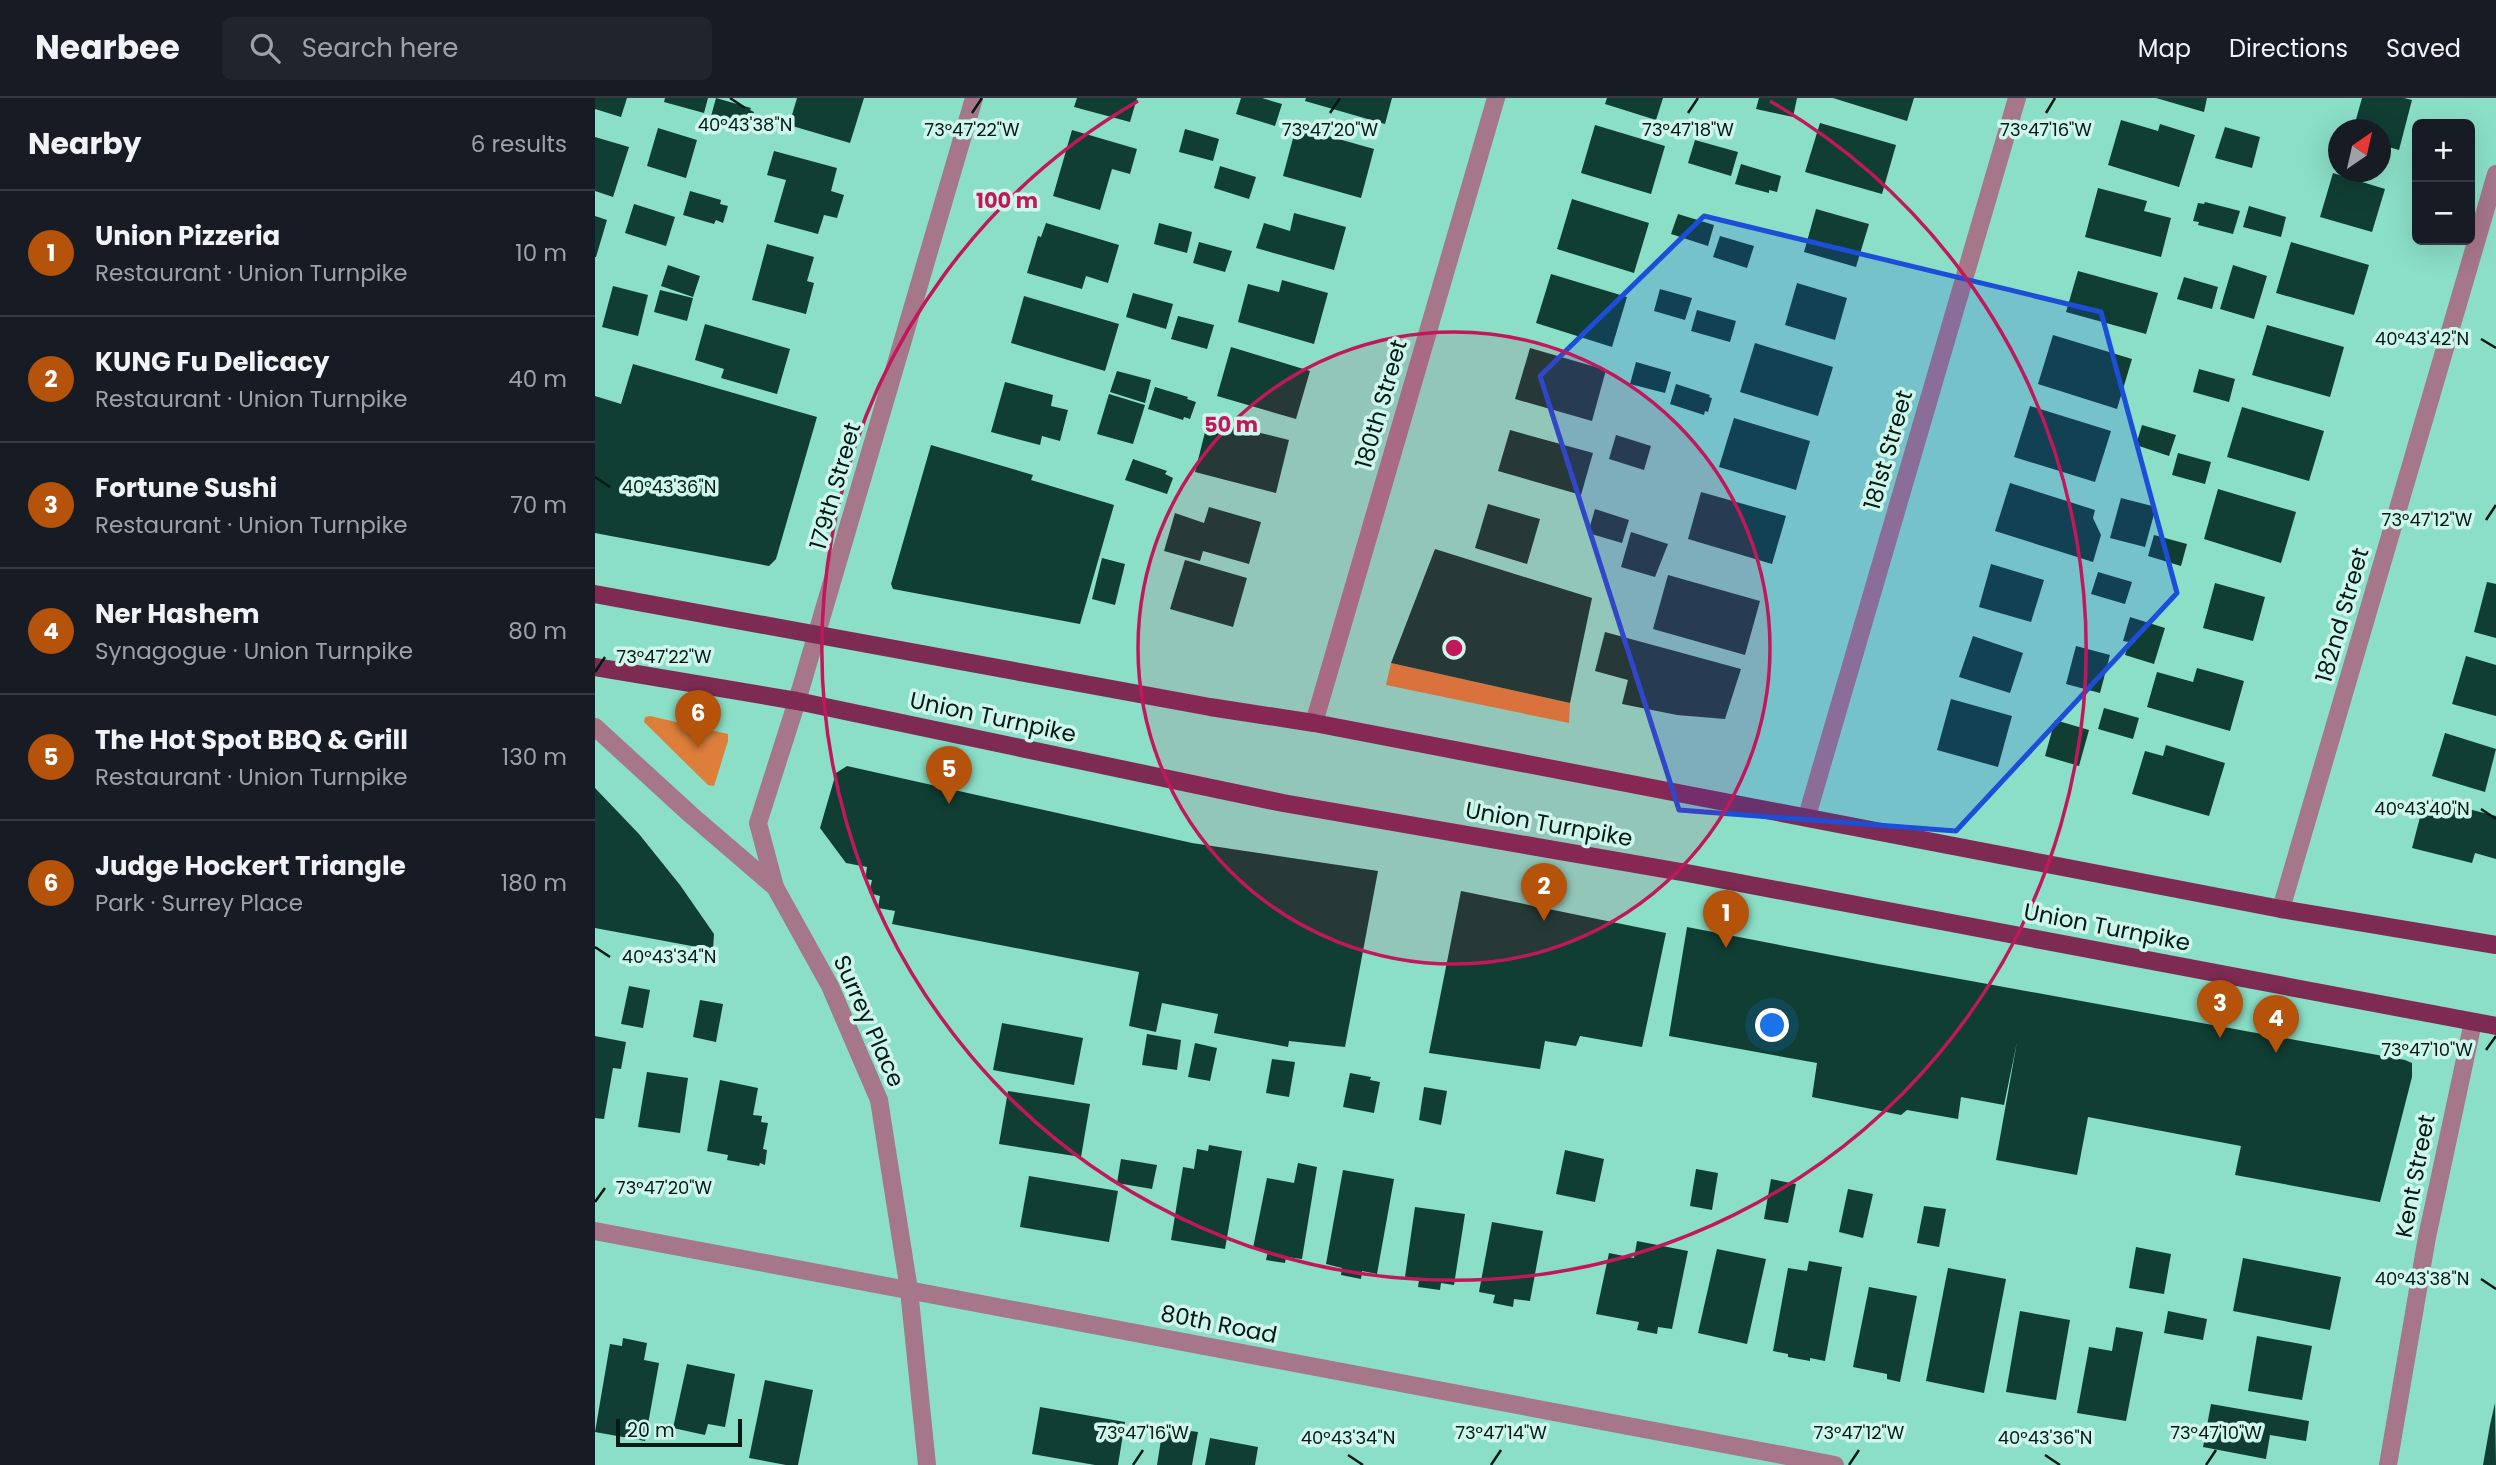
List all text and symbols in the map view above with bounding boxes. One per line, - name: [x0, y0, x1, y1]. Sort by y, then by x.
- search box: [222, 17, 712, 80]
- text: Nearbee: [35, 24, 180, 71]
- icon: search: [246, 29, 284, 67]
- text: Search here: [302, 30, 458, 66]
- text: Map: [2138, 32, 2191, 65]
- text: Directions: [2229, 32, 2348, 65]
- text: Saved: [2386, 32, 2461, 65]
- text: 40°43'38"N: [698, 112, 792, 137]
- text: 73°47'22"W: [924, 117, 1020, 142]
- text: 73°47'20"W: [1282, 117, 1379, 142]
- text: 73°47'18"W: [1642, 117, 1734, 142]
- text: 73°47'16"W: [2000, 117, 2092, 142]
- north arrow: [2328, 119, 2391, 182]
- map controls: [2412, 119, 2475, 245]
- button: +: [2412, 119, 2475, 182]
- text: Nearby: [28, 122, 142, 165]
- text: 6 results: [471, 128, 567, 160]
- button: −: [2412, 182, 2475, 245]
- text: 100 m: [976, 186, 1038, 215]
- text: Union Pizzeria: [95, 218, 280, 254]
- text: 1: [47, 237, 55, 269]
- text: 10 m: [515, 237, 567, 269]
- text: Restaurant · Union Turnpike: [95, 257, 408, 289]
- text: 40°43'42"N: [2375, 326, 2469, 351]
- street label: 180th Street: [1347, 336, 1415, 472]
- text: KUNG Fu Delicacy: [95, 344, 329, 380]
- text: 2: [44, 363, 58, 395]
- text: 40 m: [508, 363, 567, 395]
- text: Restaurant · Union Turnpike: [95, 383, 408, 415]
- street label: 181st Street: [1856, 386, 1920, 514]
- text: 50 m: [1204, 410, 1258, 439]
- street label: 179th Street: [802, 419, 868, 553]
- text: Fortune Sushi: [95, 470, 277, 506]
- text: 40°43'36"N: [622, 474, 716, 499]
- text: 3: [44, 489, 58, 521]
- text: 70 m: [510, 489, 567, 521]
- text: 73°47'12"W: [2382, 507, 2473, 532]
- text: Restaurant · Union Turnpike: [95, 509, 408, 541]
- street label: 182nd Street: [2307, 544, 2377, 686]
- text: Ner Hashem: [95, 596, 259, 632]
- text: 4: [43, 615, 59, 647]
- text: 80 m: [508, 615, 567, 647]
- text: Synagogue · Union Turnpike: [95, 635, 413, 667]
- centre of rings: [1442, 636, 1466, 660]
- text: 73°47'22"W: [616, 644, 712, 669]
- street label: Union Turnpike: [907, 684, 1079, 750]
- pin: 6: [675, 690, 721, 748]
- text: The Hot Spot BBQ & Grill: [95, 722, 408, 758]
- text: 5: [44, 741, 58, 773]
- text: 130 m: [502, 741, 567, 773]
- pin: 5: [926, 746, 972, 804]
- text: Restaurant · Union Turnpike: [95, 761, 408, 793]
- street label: Union Turnpike: [1463, 794, 1635, 854]
- text: 40°43'40"N: [2374, 796, 2470, 821]
- text: Judge Hockert Triangle: [95, 848, 406, 884]
- pin: 2: [1521, 863, 1567, 921]
- text: 6: [44, 867, 58, 899]
- text: 180 m: [501, 867, 567, 899]
- text: Park · Surrey Place: [95, 887, 303, 919]
- pin: 1: [1703, 890, 1749, 948]
- street label: Union Turnpike: [2021, 895, 2193, 959]
- text: 40°43'34"N: [622, 944, 716, 969]
- street label: Surrey Place: [826, 950, 912, 1092]
- pin: 3: [2197, 980, 2243, 1038]
- pin: 4: [2253, 995, 2299, 1053]
- your location: [1755, 1008, 1789, 1042]
- text: 73°47'10"W: [2381, 1037, 2473, 1062]
- street label: Kent Street: [2387, 1112, 2443, 1240]
- text: 73°47'20"W: [616, 1175, 713, 1200]
- text: 40°43'38"N: [2375, 1266, 2469, 1291]
- street label: 80th Road: [1158, 1297, 1280, 1351]
- scale bar: [616, 1416, 742, 1448]
- text: 20 m: [627, 1417, 675, 1444]
- text: 73°47'16"W: [1097, 1420, 1189, 1445]
- text: 73°47'14"W: [1455, 1420, 1547, 1445]
- text: 73°47'12"W: [1814, 1420, 1905, 1445]
- text: 73°47'10"W: [2170, 1420, 2262, 1445]
- text: 40°43'34"N: [1301, 1425, 1395, 1450]
- text: 40°43'36"N: [1998, 1425, 2092, 1450]

